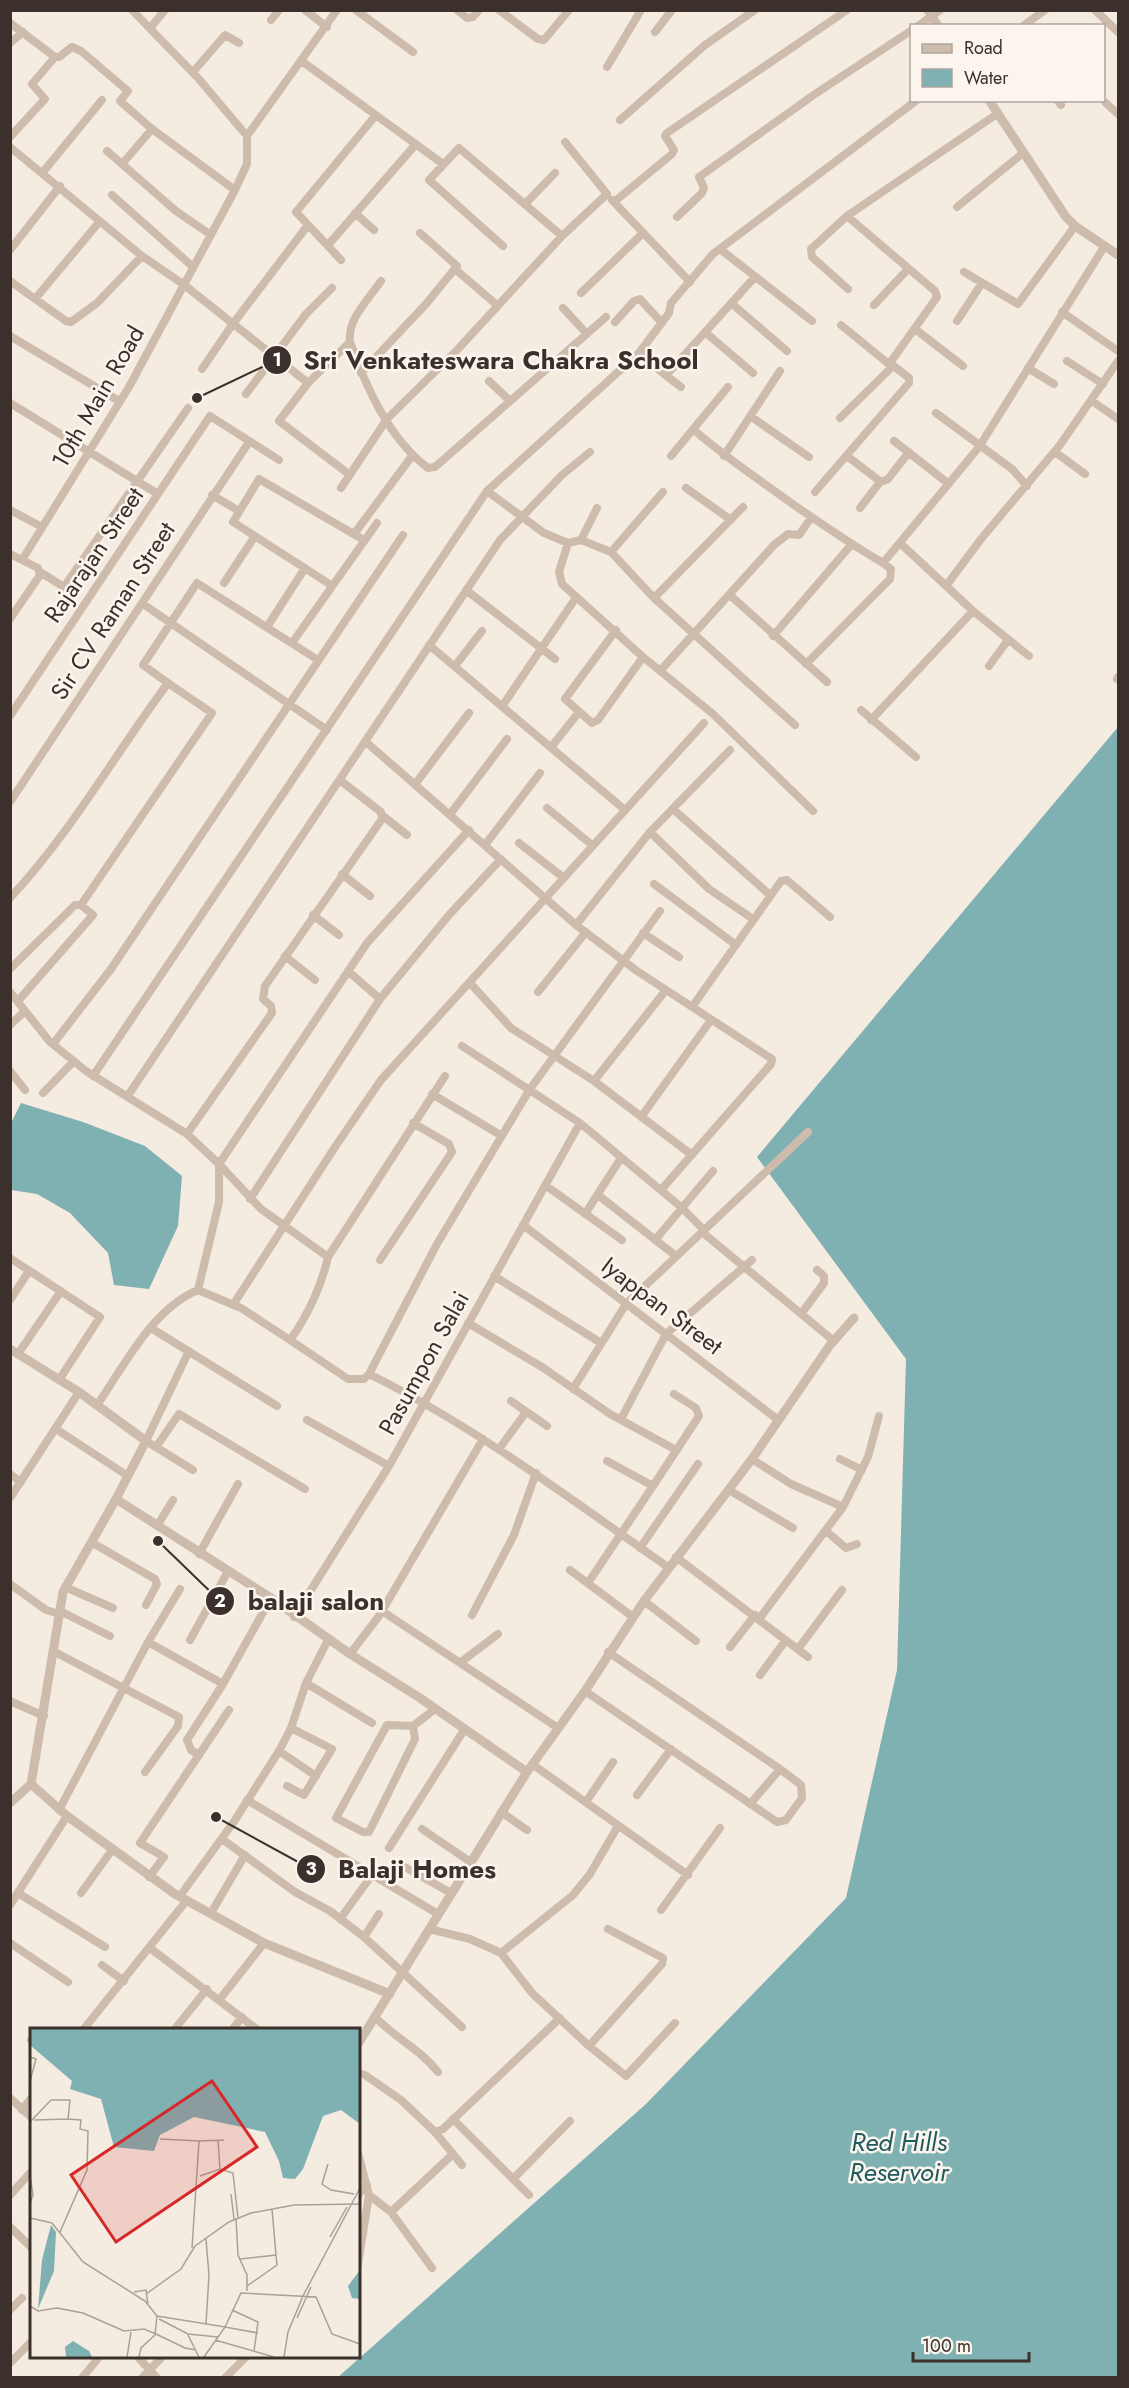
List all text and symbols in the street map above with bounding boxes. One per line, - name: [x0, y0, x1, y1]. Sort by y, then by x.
- legend: [910, 24, 1105, 102]
- text: Road: [964, 35, 1003, 61]
- text: Water: [964, 65, 1009, 91]
- street label: 10th Main Road: [43, 319, 153, 475]
- callout: Sri Venkateswara Chakra School: [262, 338, 711, 382]
- text: Sri Venkateswara Chakra School: [303, 341, 699, 379]
- text: 1: [272, 347, 282, 373]
- street label: Rajarajan Street: [35, 480, 152, 630]
- street label: Sir CV Raman Street: [42, 515, 184, 707]
- street label: Iyappan Street: [594, 1248, 731, 1363]
- street label: Pasumpon Salai: [370, 1284, 478, 1441]
- callout: balaji salon: [205, 1579, 396, 1623]
- text: balaji salon: [248, 1582, 384, 1620]
- text: 2: [214, 1588, 226, 1614]
- callout: Balaji Homes: [296, 1847, 509, 1891]
- text: Balaji Homes: [338, 1850, 496, 1888]
- text: 3: [305, 1856, 317, 1882]
- inset map: [30, 2028, 360, 2358]
- water label: Red Hills Reservoir: [849, 2123, 950, 2191]
- scale bar: [913, 2325, 1028, 2363]
- text: 100 m: [922, 2333, 971, 2359]

